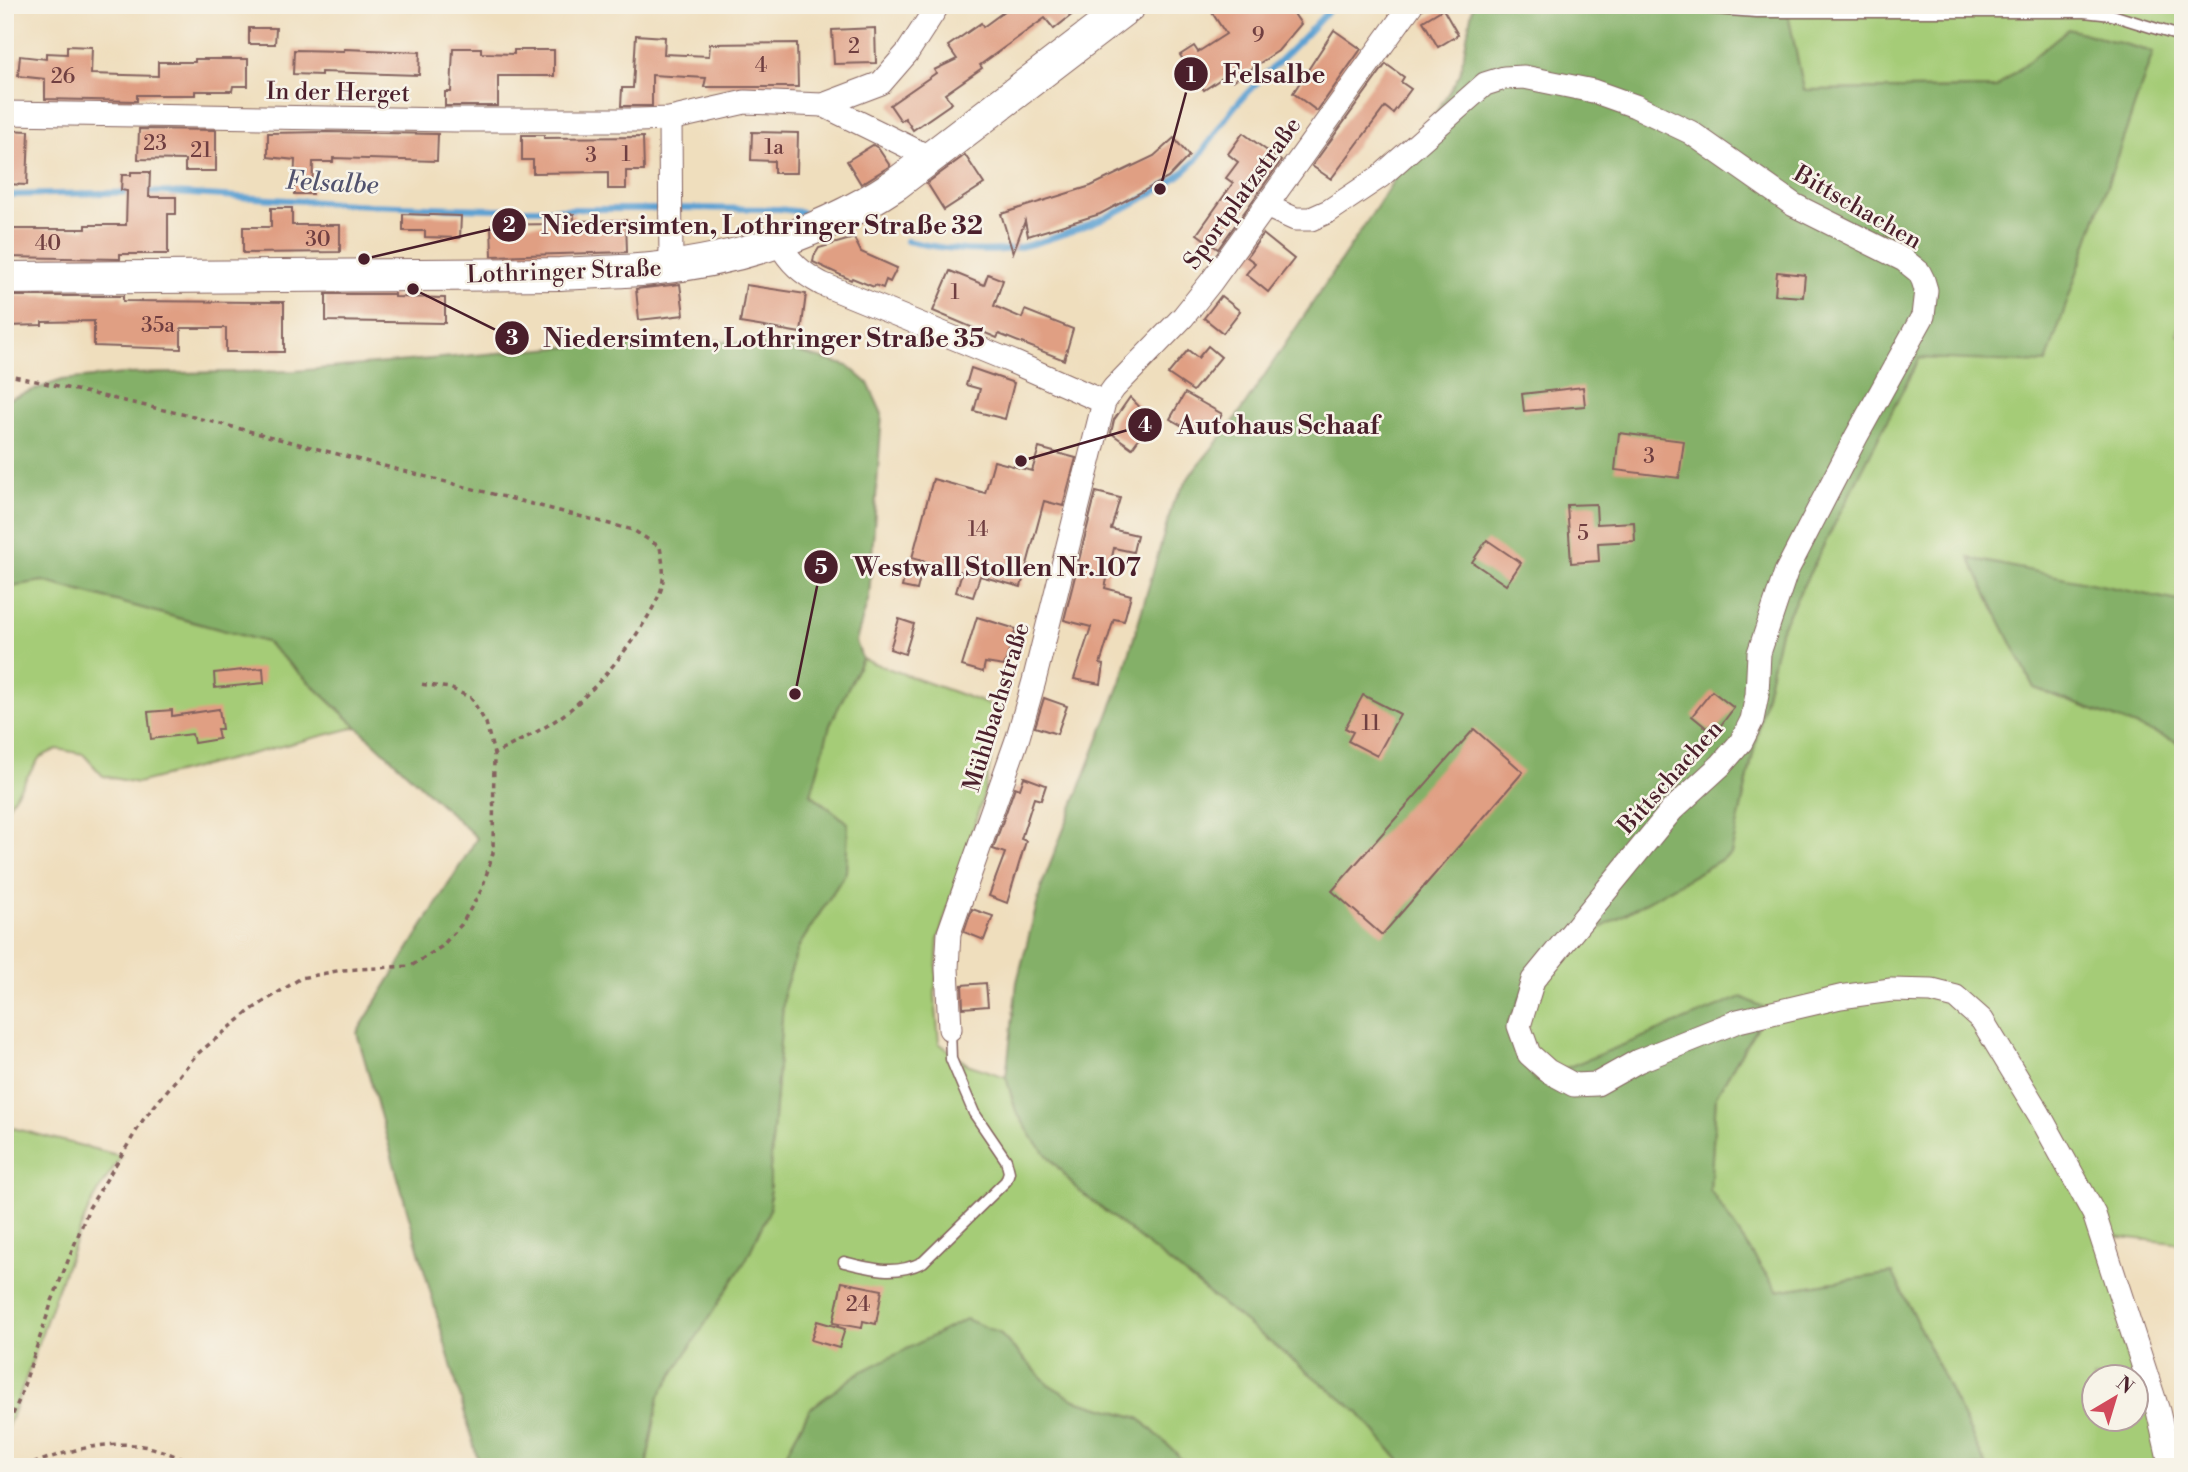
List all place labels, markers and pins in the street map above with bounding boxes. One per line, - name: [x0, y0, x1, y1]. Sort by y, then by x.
- callout: Felsalbe: [1174, 51, 1340, 98]
- callout: Niedersimten, Lothringer Straße 32: [492, 201, 997, 248]
- callout: Niedersimten, Lothringer Straße 35: [494, 314, 999, 361]
- callout: Autohaus Schaaf: [1128, 401, 1393, 448]
- callout: Westwall Stollen Nr.107: [804, 543, 1155, 590]

